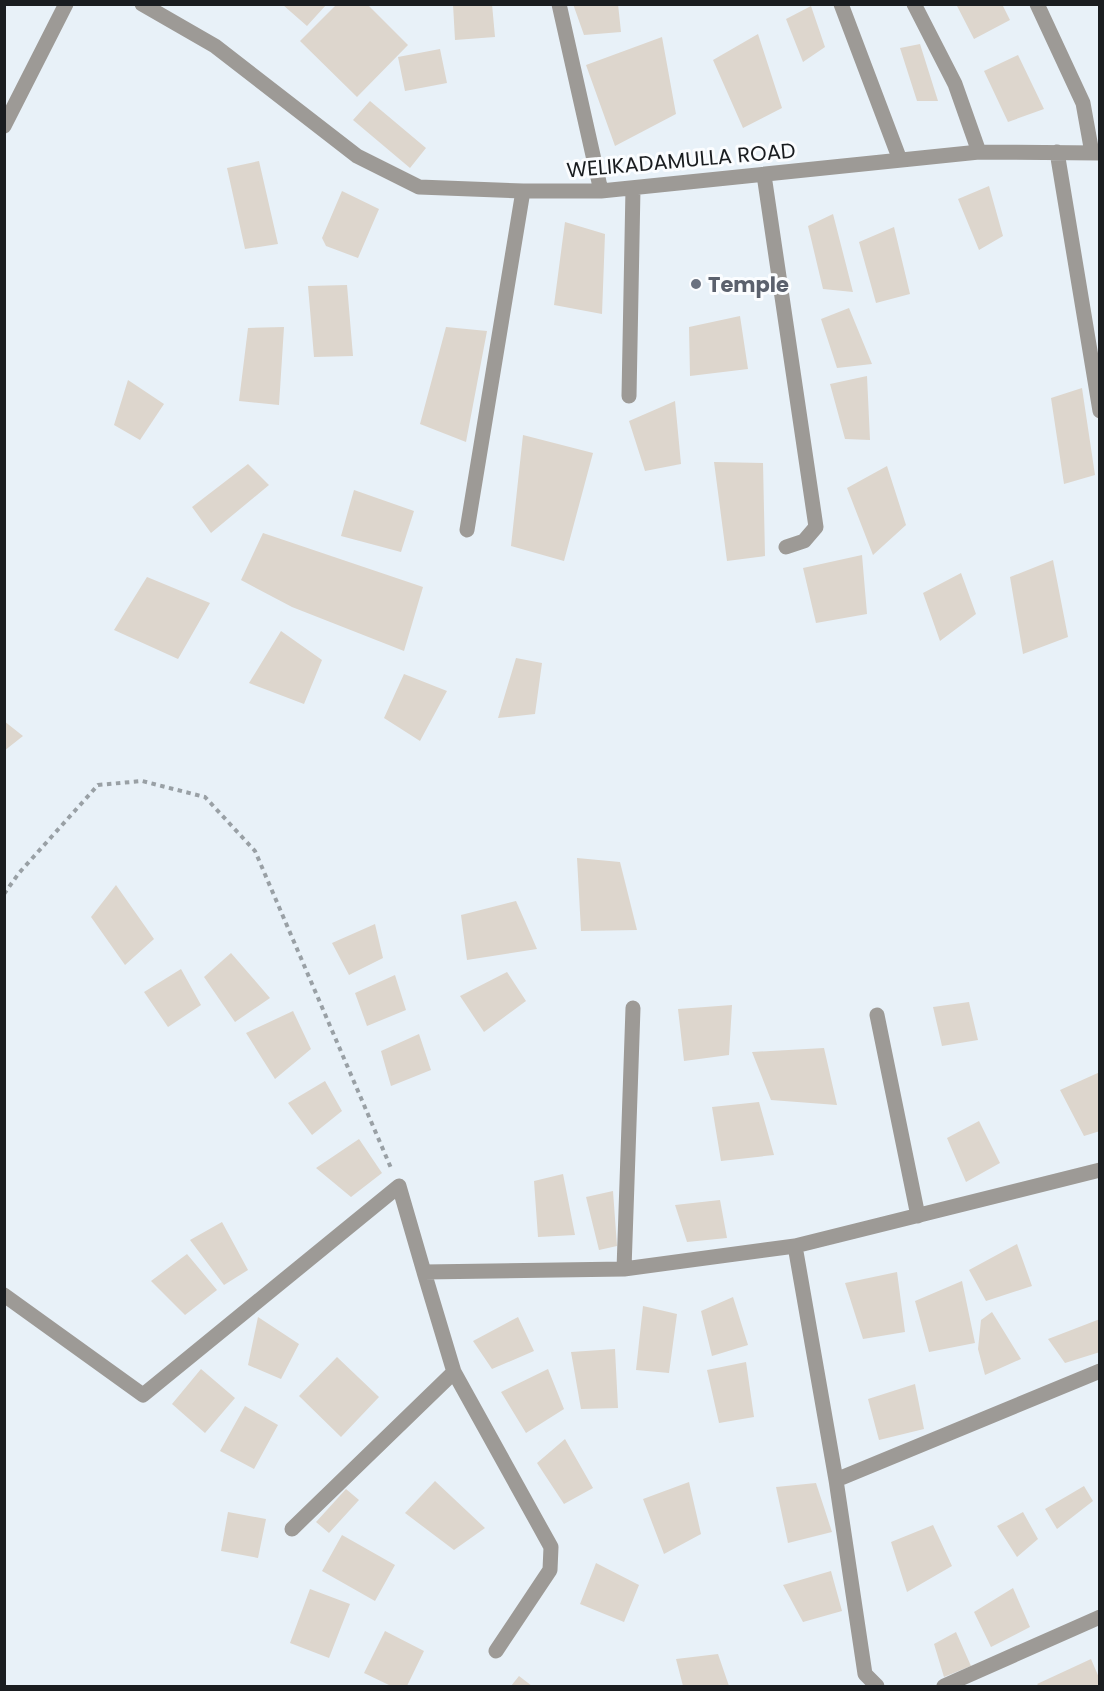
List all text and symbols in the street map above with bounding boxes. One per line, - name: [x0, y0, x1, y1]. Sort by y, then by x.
- street label: WELIKADAMULLA ROAD: [565, 136, 797, 184]
- place label: Temple: [708, 270, 789, 299]
- marker: Temple: [689, 277, 703, 291]

